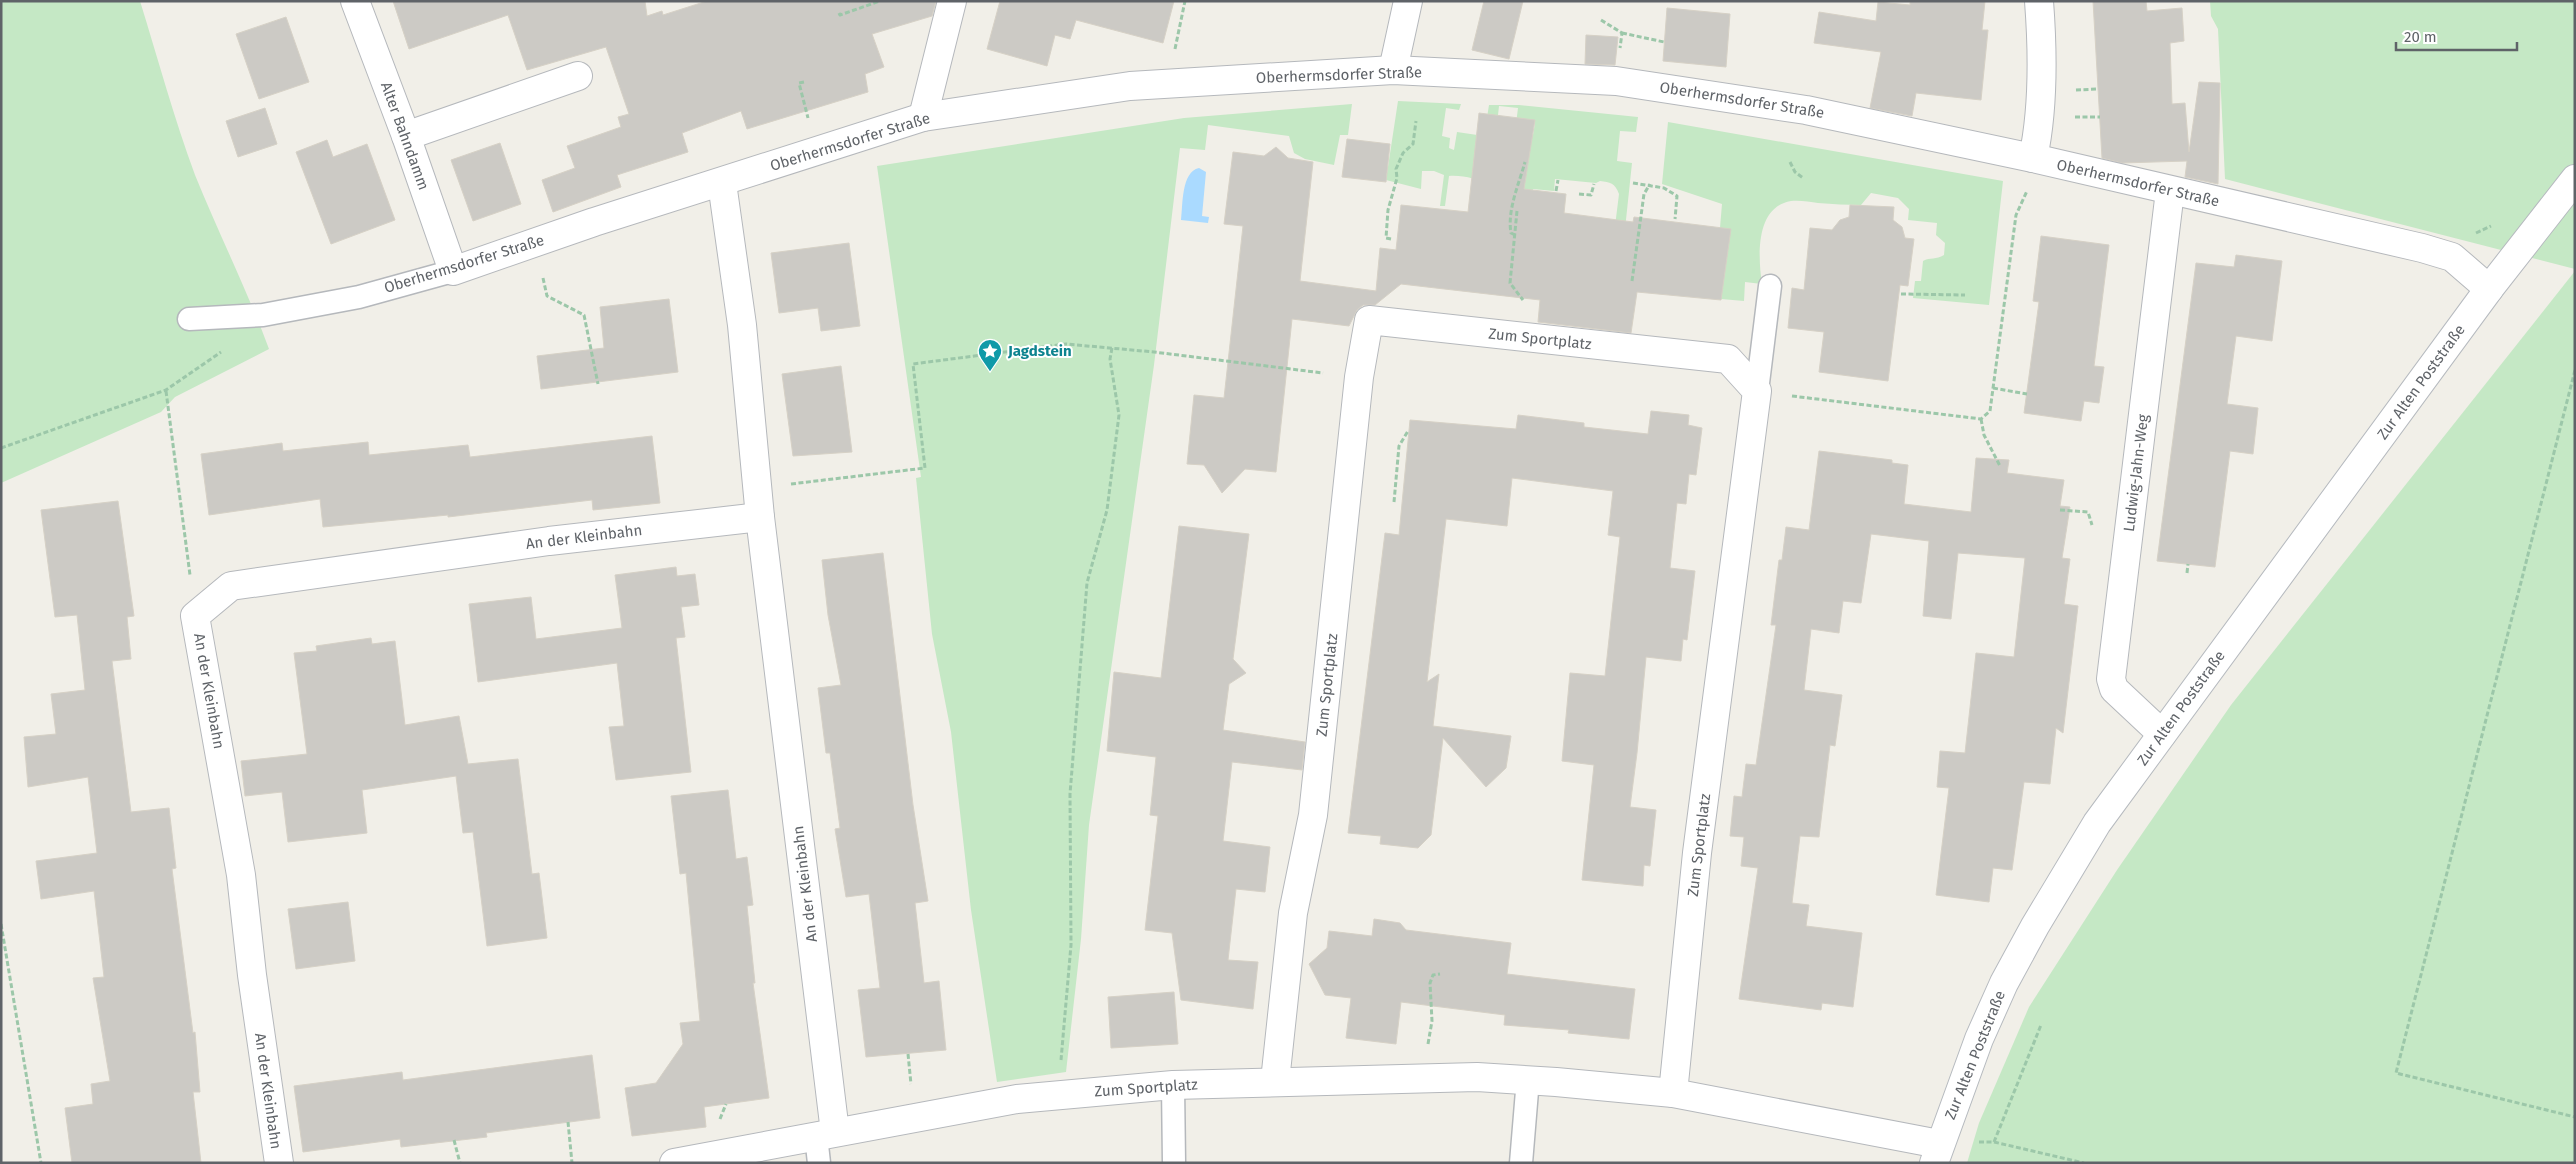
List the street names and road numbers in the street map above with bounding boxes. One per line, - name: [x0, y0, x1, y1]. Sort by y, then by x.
- street label: Oberhermsdorfer Straße: [1256, 63, 1422, 87]
- street label: Oberhermsdorfer Straße: [1658, 78, 1826, 122]
- street label: Alter Bahndamm: [377, 79, 433, 193]
- street label: Oberhermsdorfer Straße: [768, 109, 932, 175]
- street label: Oberhermsdorfer Straße: [2055, 156, 2221, 210]
- street label: Oberhermsdorfer Straße: [382, 231, 546, 297]
- street label: Zur Alten Poststraße: [2373, 321, 2469, 443]
- street label: Zum Sportplatz: [1488, 325, 1593, 353]
- street label: Ludwig-Jahn-Weg: [2120, 413, 2152, 533]
- street label: An der Kleinbahn: [525, 521, 643, 553]
- street label: An der Kleinbahn: [190, 632, 228, 750]
- street label: Zum Sportplatz: [1313, 632, 1341, 737]
- street label: Zur Alten Poststraße: [2133, 647, 2229, 769]
- street label: Zum Sportplatz: [1684, 792, 1714, 897]
- street label: An der Kleinbahn: [789, 825, 821, 943]
- street label: Zur Alten Poststraße: [1941, 988, 2009, 1122]
- street label: An der Kleinbahn: [251, 1032, 285, 1150]
- street label: Zum Sportplatz: [1094, 1075, 1199, 1101]

